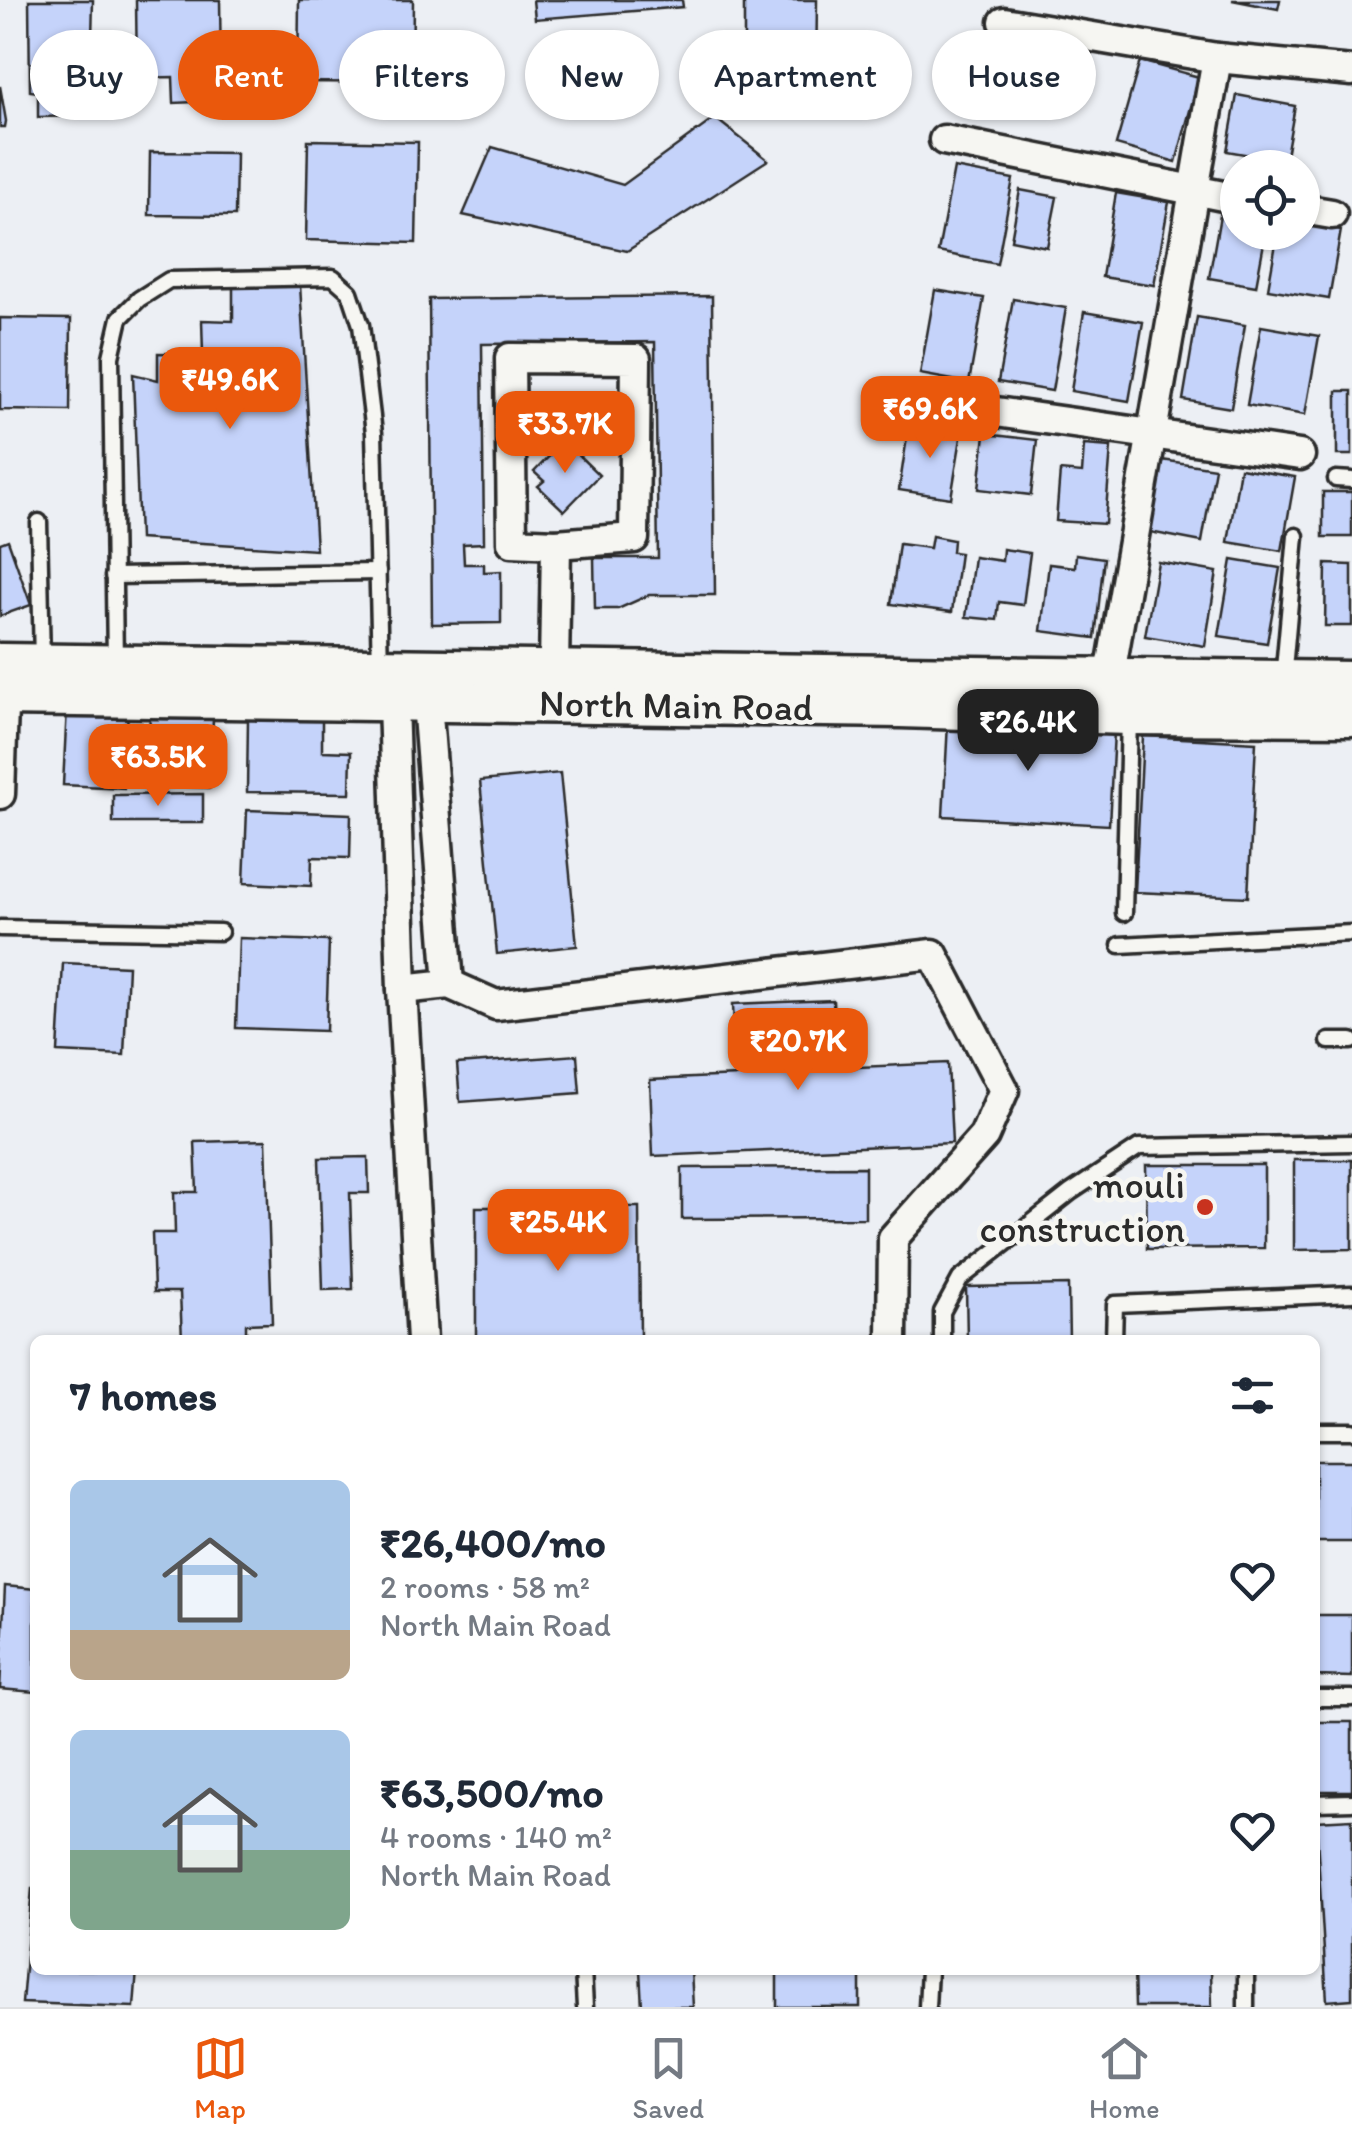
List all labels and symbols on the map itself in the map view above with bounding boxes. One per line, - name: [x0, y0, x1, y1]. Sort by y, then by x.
- pin: ₹49.6K: [149, 347, 311, 432]
- pin: ₹69.6K: [849, 376, 1011, 461]
- pin: ₹33.7K: [484, 391, 646, 476]
- street label: North Main Road: [539, 680, 813, 730]
- pin: ₹26.4K: [947, 689, 1109, 774]
- pin: ₹63.5K: [77, 724, 239, 809]
- pin: ₹20.7K: [717, 1008, 879, 1093]
- place label: mouli construction: [980, 1162, 1185, 1252]
- pin: ₹25.4K: [477, 1189, 639, 1274]
- marker: mouli construction: [1194, 1196, 1216, 1218]

